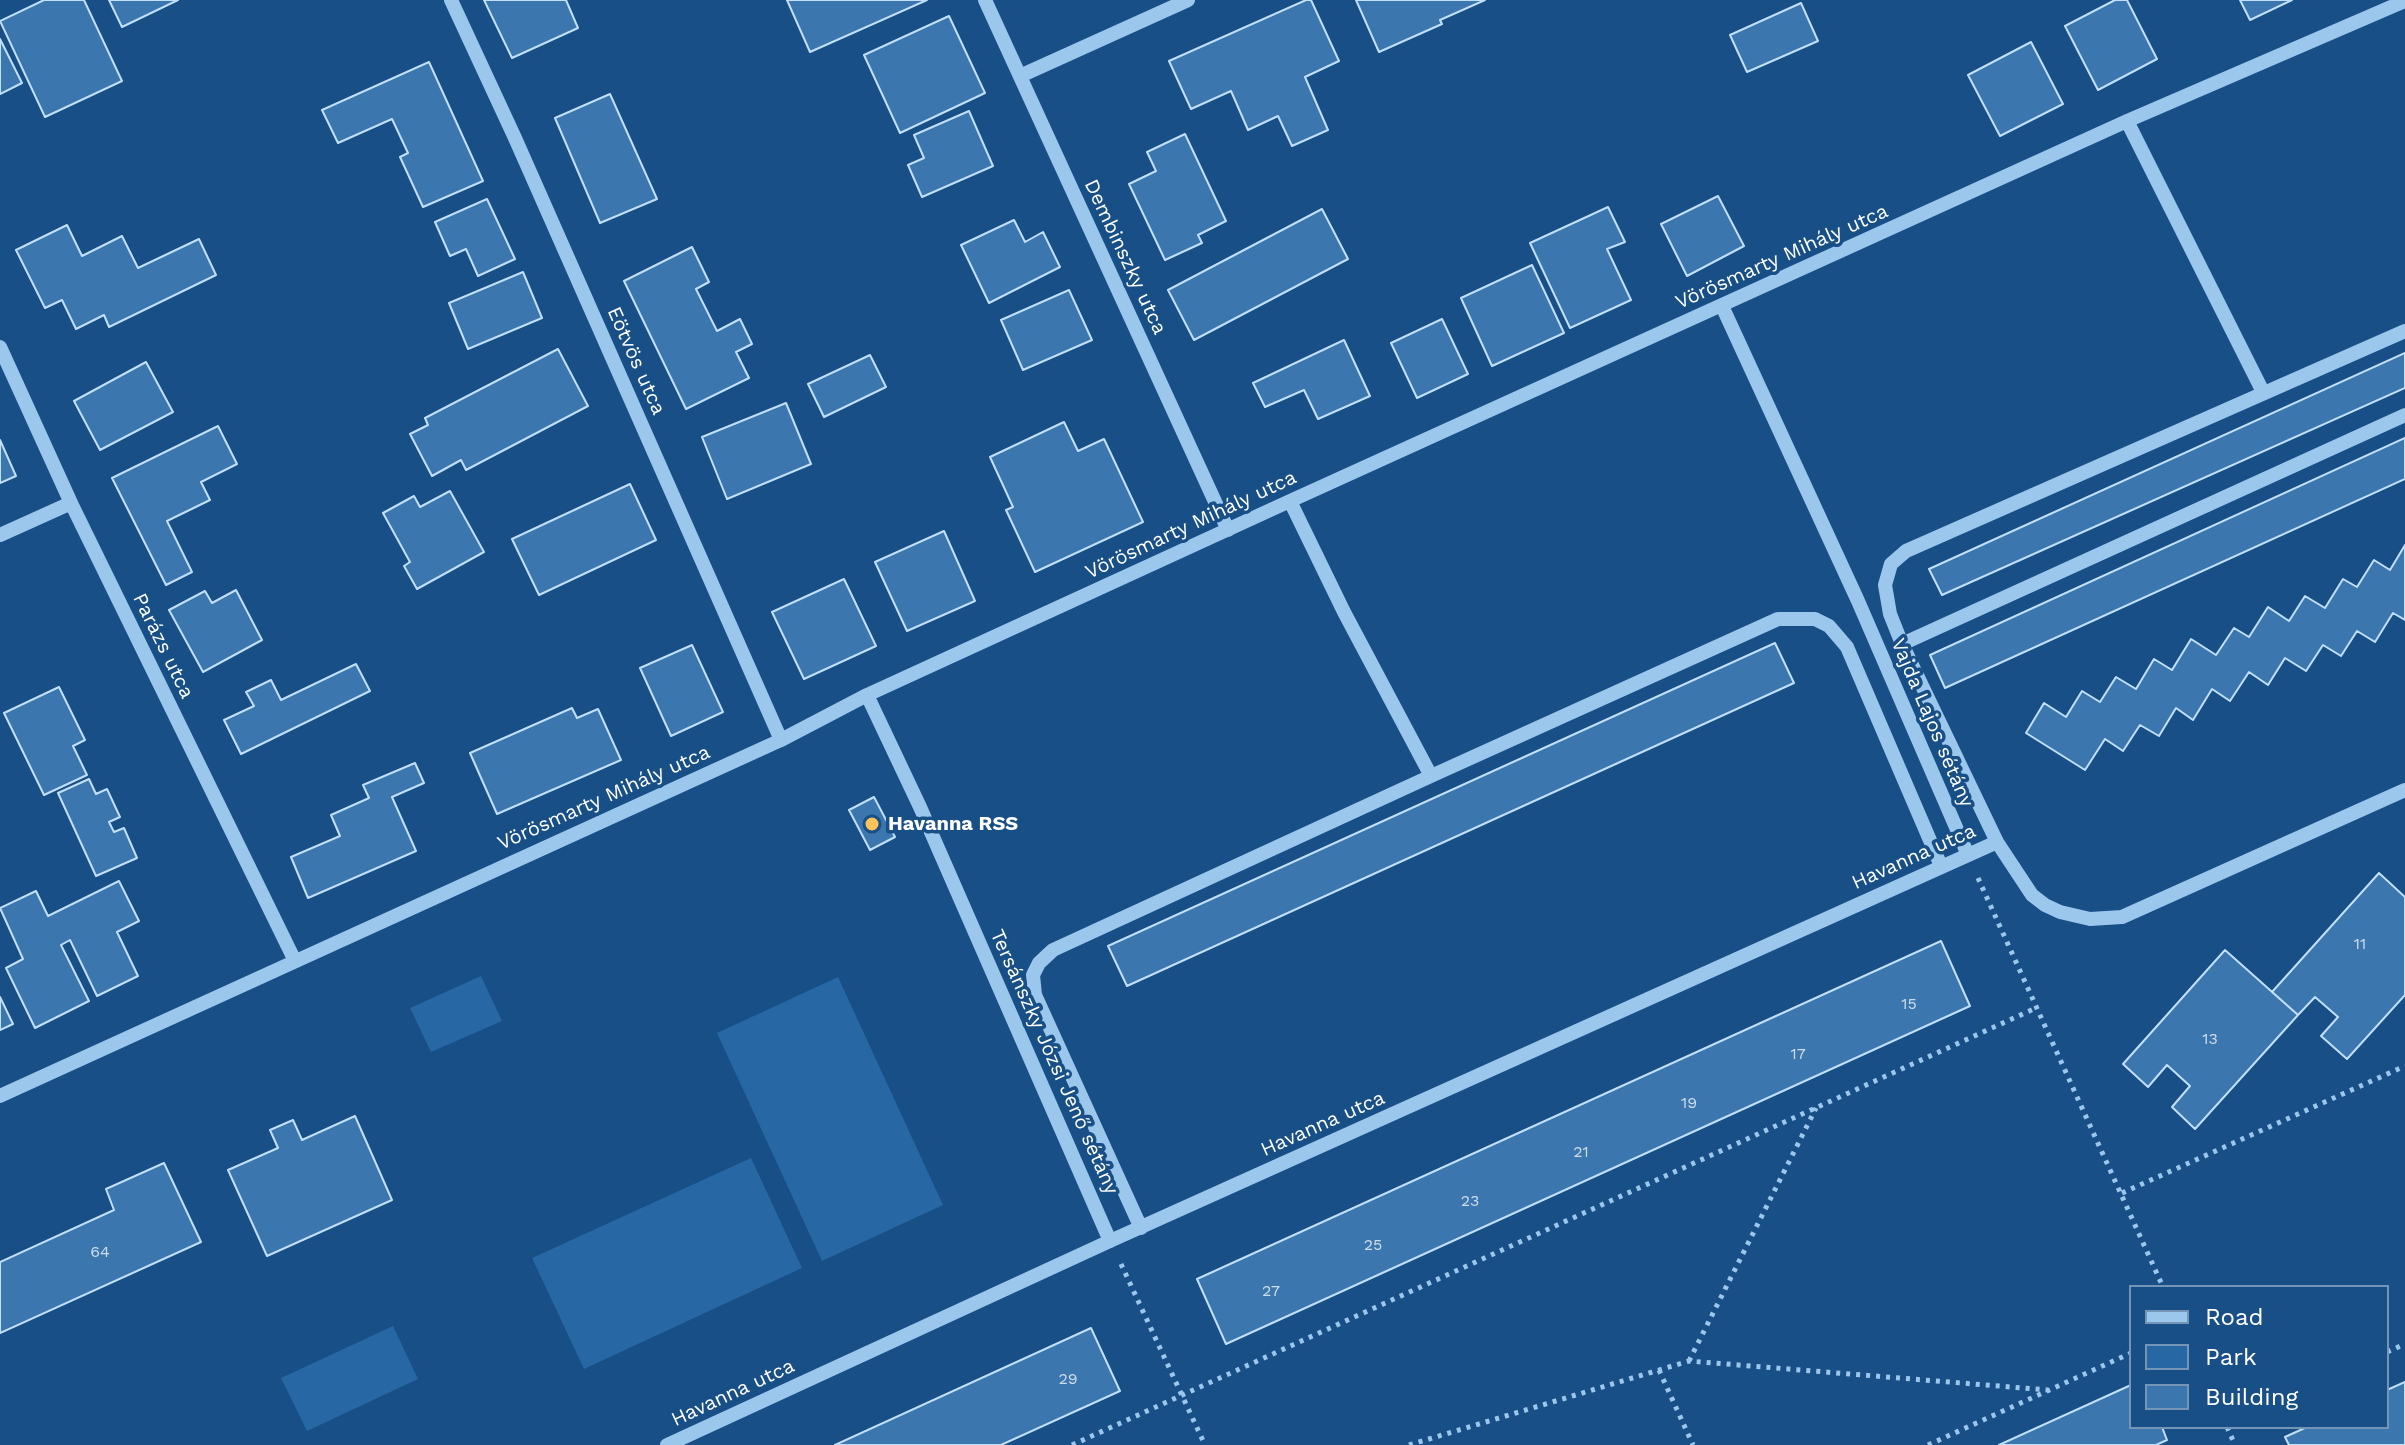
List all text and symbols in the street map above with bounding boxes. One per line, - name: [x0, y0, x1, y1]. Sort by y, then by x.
- street label: Dembinszky utca: [1079, 176, 1171, 338]
- street label: Vörösmarty Mihály utca: [1672, 199, 1892, 315]
- street label: Eötvös utca: [602, 303, 670, 419]
- street label: Vörösmarty Mihály utca: [1082, 466, 1300, 584]
- street label: Parázs utca: [127, 590, 199, 702]
- street label: Vajda Lajos sétány: [1886, 635, 1978, 811]
- street label: Vörösmarty Mihály utca: [494, 740, 714, 856]
- place label: Havanna RSS: [888, 812, 1018, 836]
- marker: Havanna RSS: [863, 815, 881, 833]
- street label: Havanna utca: [1848, 819, 1980, 895]
- street label: Tersánszky Józsi Jenő sétány: [985, 926, 1123, 1198]
- house number: 11: [2354, 934, 2366, 954]
- house number: 15: [1901, 994, 1917, 1014]
- house number: 13: [2202, 1029, 2218, 1049]
- house number: 17: [1790, 1044, 1806, 1064]
- street label: Havanna utca: [1257, 1086, 1389, 1162]
- house number: 19: [1681, 1093, 1697, 1113]
- house number: 21: [1573, 1142, 1589, 1162]
- house number: 23: [1461, 1191, 1479, 1211]
- house number: 25: [1364, 1235, 1382, 1255]
- house number: 64: [90, 1242, 110, 1262]
- house number: 27: [1262, 1281, 1280, 1301]
- legend: [2129, 1285, 2389, 1429]
- text: Road: [2205, 1303, 2264, 1331]
- text: Park: [2205, 1343, 2257, 1371]
- street label: Havanna utca: [668, 1354, 798, 1432]
- house number: 29: [1058, 1369, 1078, 1389]
- text: Building: [2205, 1383, 2298, 1411]

